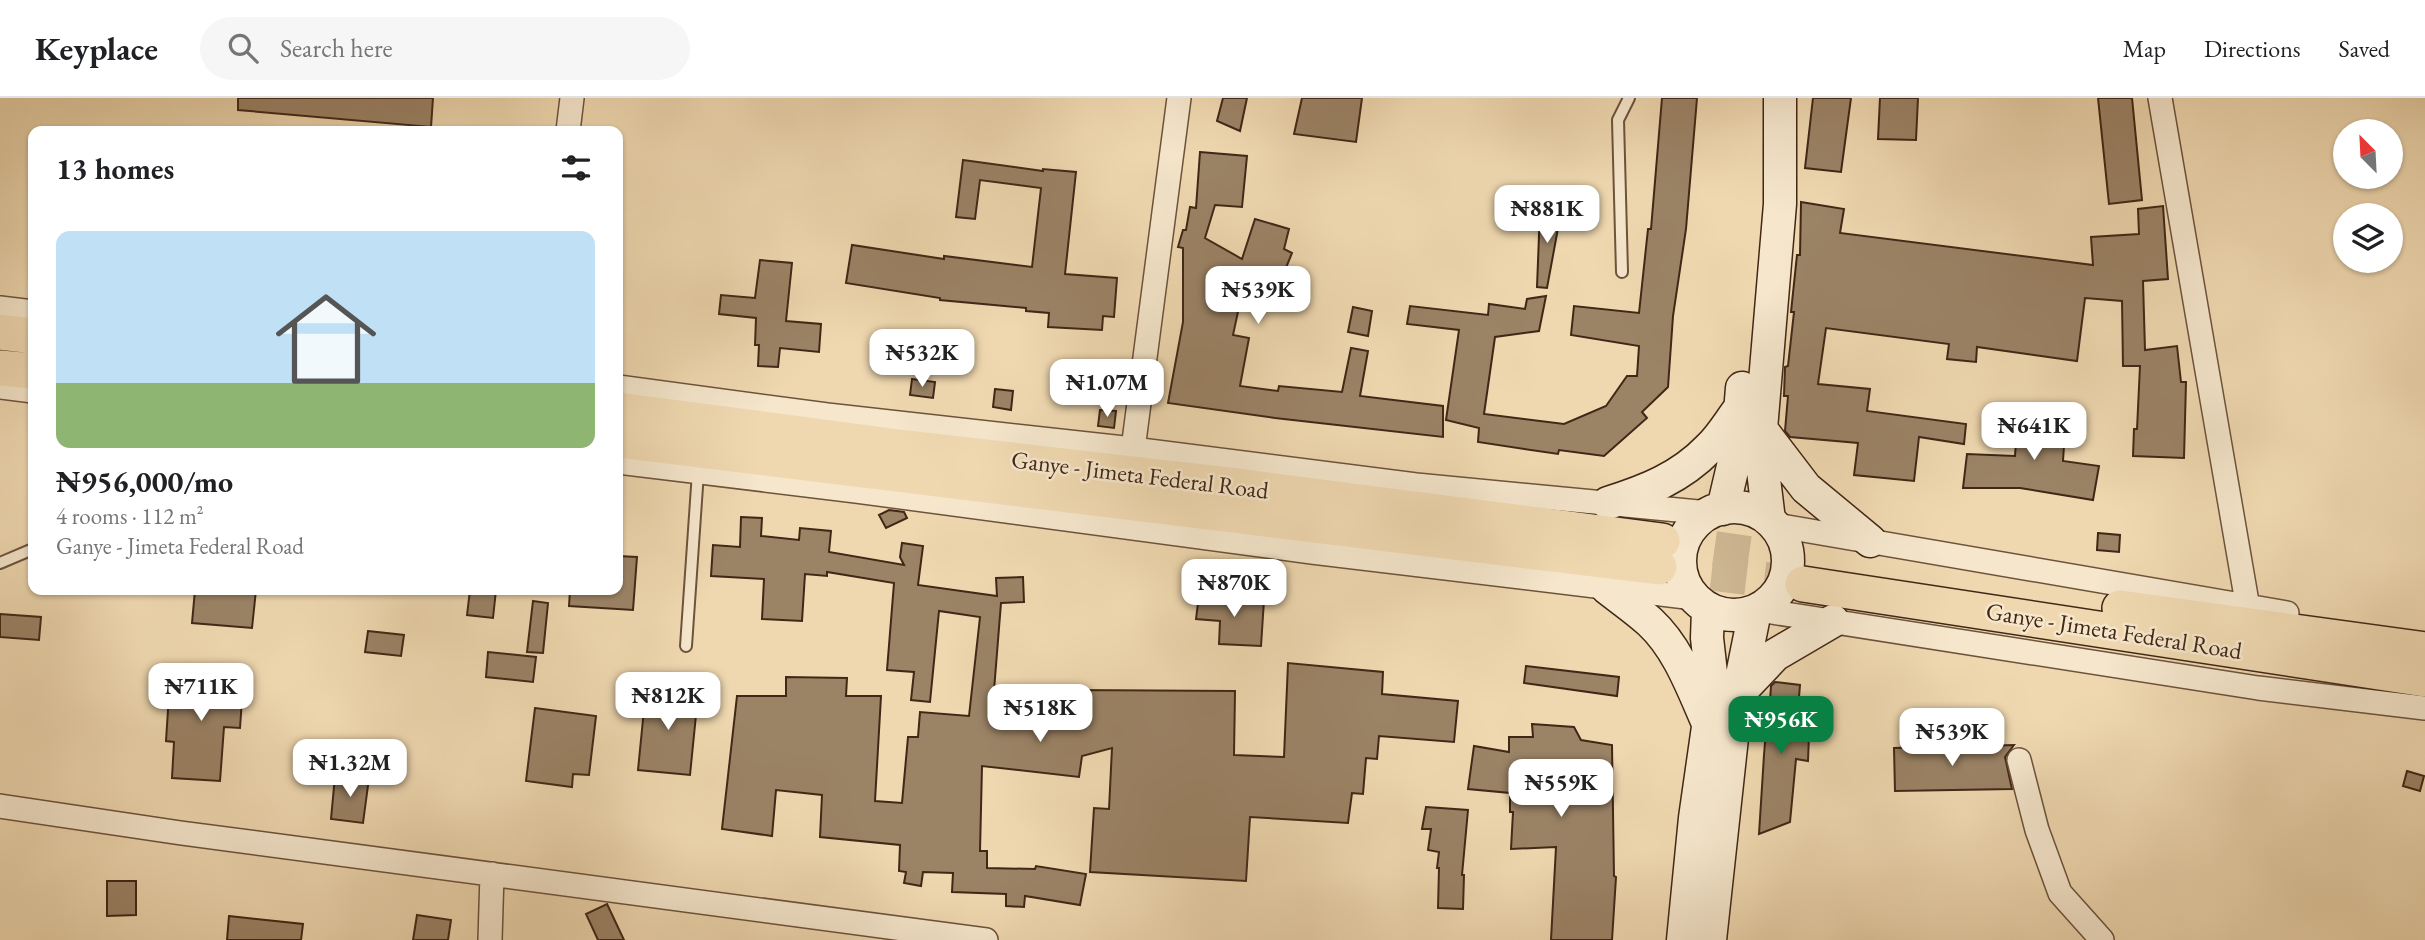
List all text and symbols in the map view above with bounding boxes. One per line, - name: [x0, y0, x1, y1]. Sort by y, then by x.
- search box: [200, 17, 690, 80]
- text: Keyplace: [35, 27, 158, 70]
- icon: search: [224, 29, 262, 67]
- text: Search here: [280, 31, 393, 65]
- text: Map: [2123, 33, 2166, 64]
- text: Directions: [2204, 33, 2301, 64]
- text: Saved: [2339, 33, 2390, 64]
- north arrow: [2333, 119, 2403, 189]
- map controls: [2333, 119, 2403, 273]
- text: 13 homes: [56, 149, 174, 188]
- icon: filters: [557, 149, 595, 187]
- pin: ₦881K: [1498, 186, 1596, 245]
- text: ₦881K: [1510, 193, 1584, 223]
- button: layers: [2333, 203, 2403, 273]
- pin: ₦539K: [1209, 266, 1307, 326]
- text: ₦539K: [1221, 274, 1295, 304]
- icon: home: [263, 276, 389, 402]
- pin: ₦532K: [873, 330, 971, 389]
- text: ₦532K: [885, 337, 959, 367]
- pin: ₦1.07M: [1050, 360, 1164, 419]
- text: ₦1.07M: [1066, 367, 1148, 397]
- pin: ₦641K: [1985, 402, 2083, 462]
- text: ₦641K: [1997, 410, 2071, 440]
- street label: Ganye - Jimeta Federal Road: [1010, 443, 1271, 506]
- text: ₦956,000/mo: [56, 462, 233, 501]
- text: 4 rooms · 112 m²: [56, 501, 204, 531]
- text: Ganye - Jimeta Federal Road: [56, 531, 304, 561]
- pin: ₦870K: [1185, 560, 1283, 619]
- text: ₦870K: [1197, 567, 1271, 597]
- street label: Ganye - Jimeta Federal Road: [1984, 595, 2245, 666]
- pin: ₦711K: [152, 664, 250, 723]
- text: ₦711K: [164, 671, 238, 701]
- pin: ₦812K: [619, 672, 717, 732]
- text: ₦812K: [631, 680, 705, 710]
- pin: ₦518K: [991, 684, 1089, 744]
- text: ₦518K: [1003, 692, 1077, 722]
- pin: ₦956K: [1732, 696, 1830, 756]
- text: ₦956K: [1744, 704, 1818, 734]
- pin: ₦539K: [1903, 708, 2001, 768]
- text: ₦539K: [1915, 716, 1989, 746]
- pin: ₦1.32M: [293, 740, 407, 799]
- text: ₦1.32M: [309, 747, 391, 777]
- pin: ₦559K: [1512, 760, 1610, 819]
- text: ₦559K: [1524, 767, 1598, 797]

